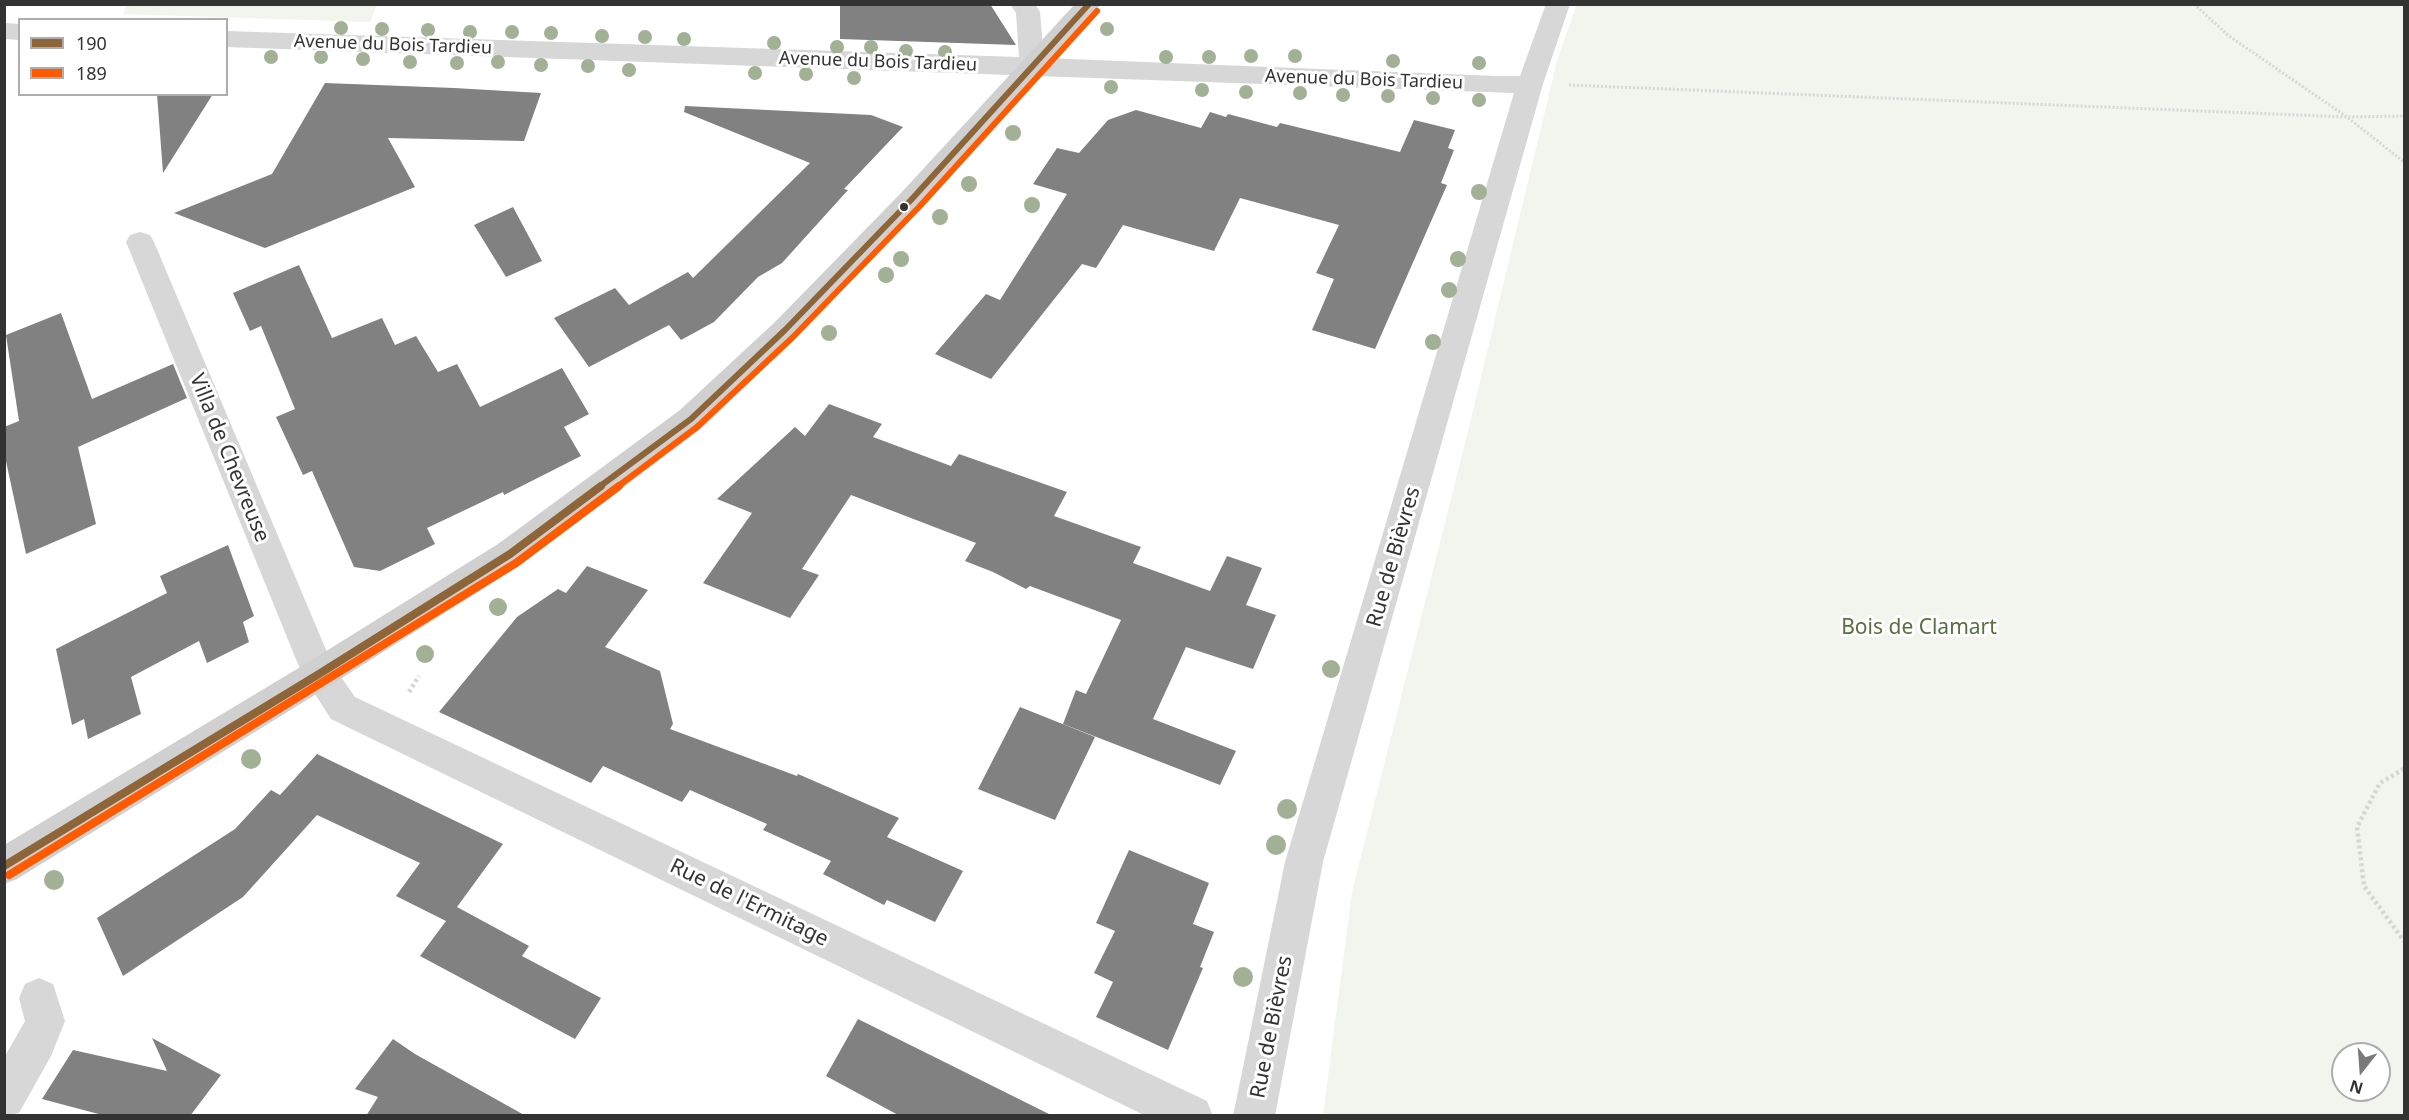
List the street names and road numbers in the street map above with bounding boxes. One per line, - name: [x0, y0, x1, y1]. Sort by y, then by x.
- street label: Avenue du Bois Tardieu: [294, 31, 492, 59]
- street label: Avenue du Bois Tardieu: [779, 48, 977, 76]
- street label: Avenue du Bois Tardieu: [1265, 66, 1463, 94]
- street label: Villa de Chevreuse: [184, 370, 274, 546]
- street label: Rue de Bièvres: [1362, 484, 1426, 630]
- street label: Rue de l'Ermitage: [666, 854, 832, 952]
- street label: Rue de Bièvres: [1246, 953, 1298, 1101]

